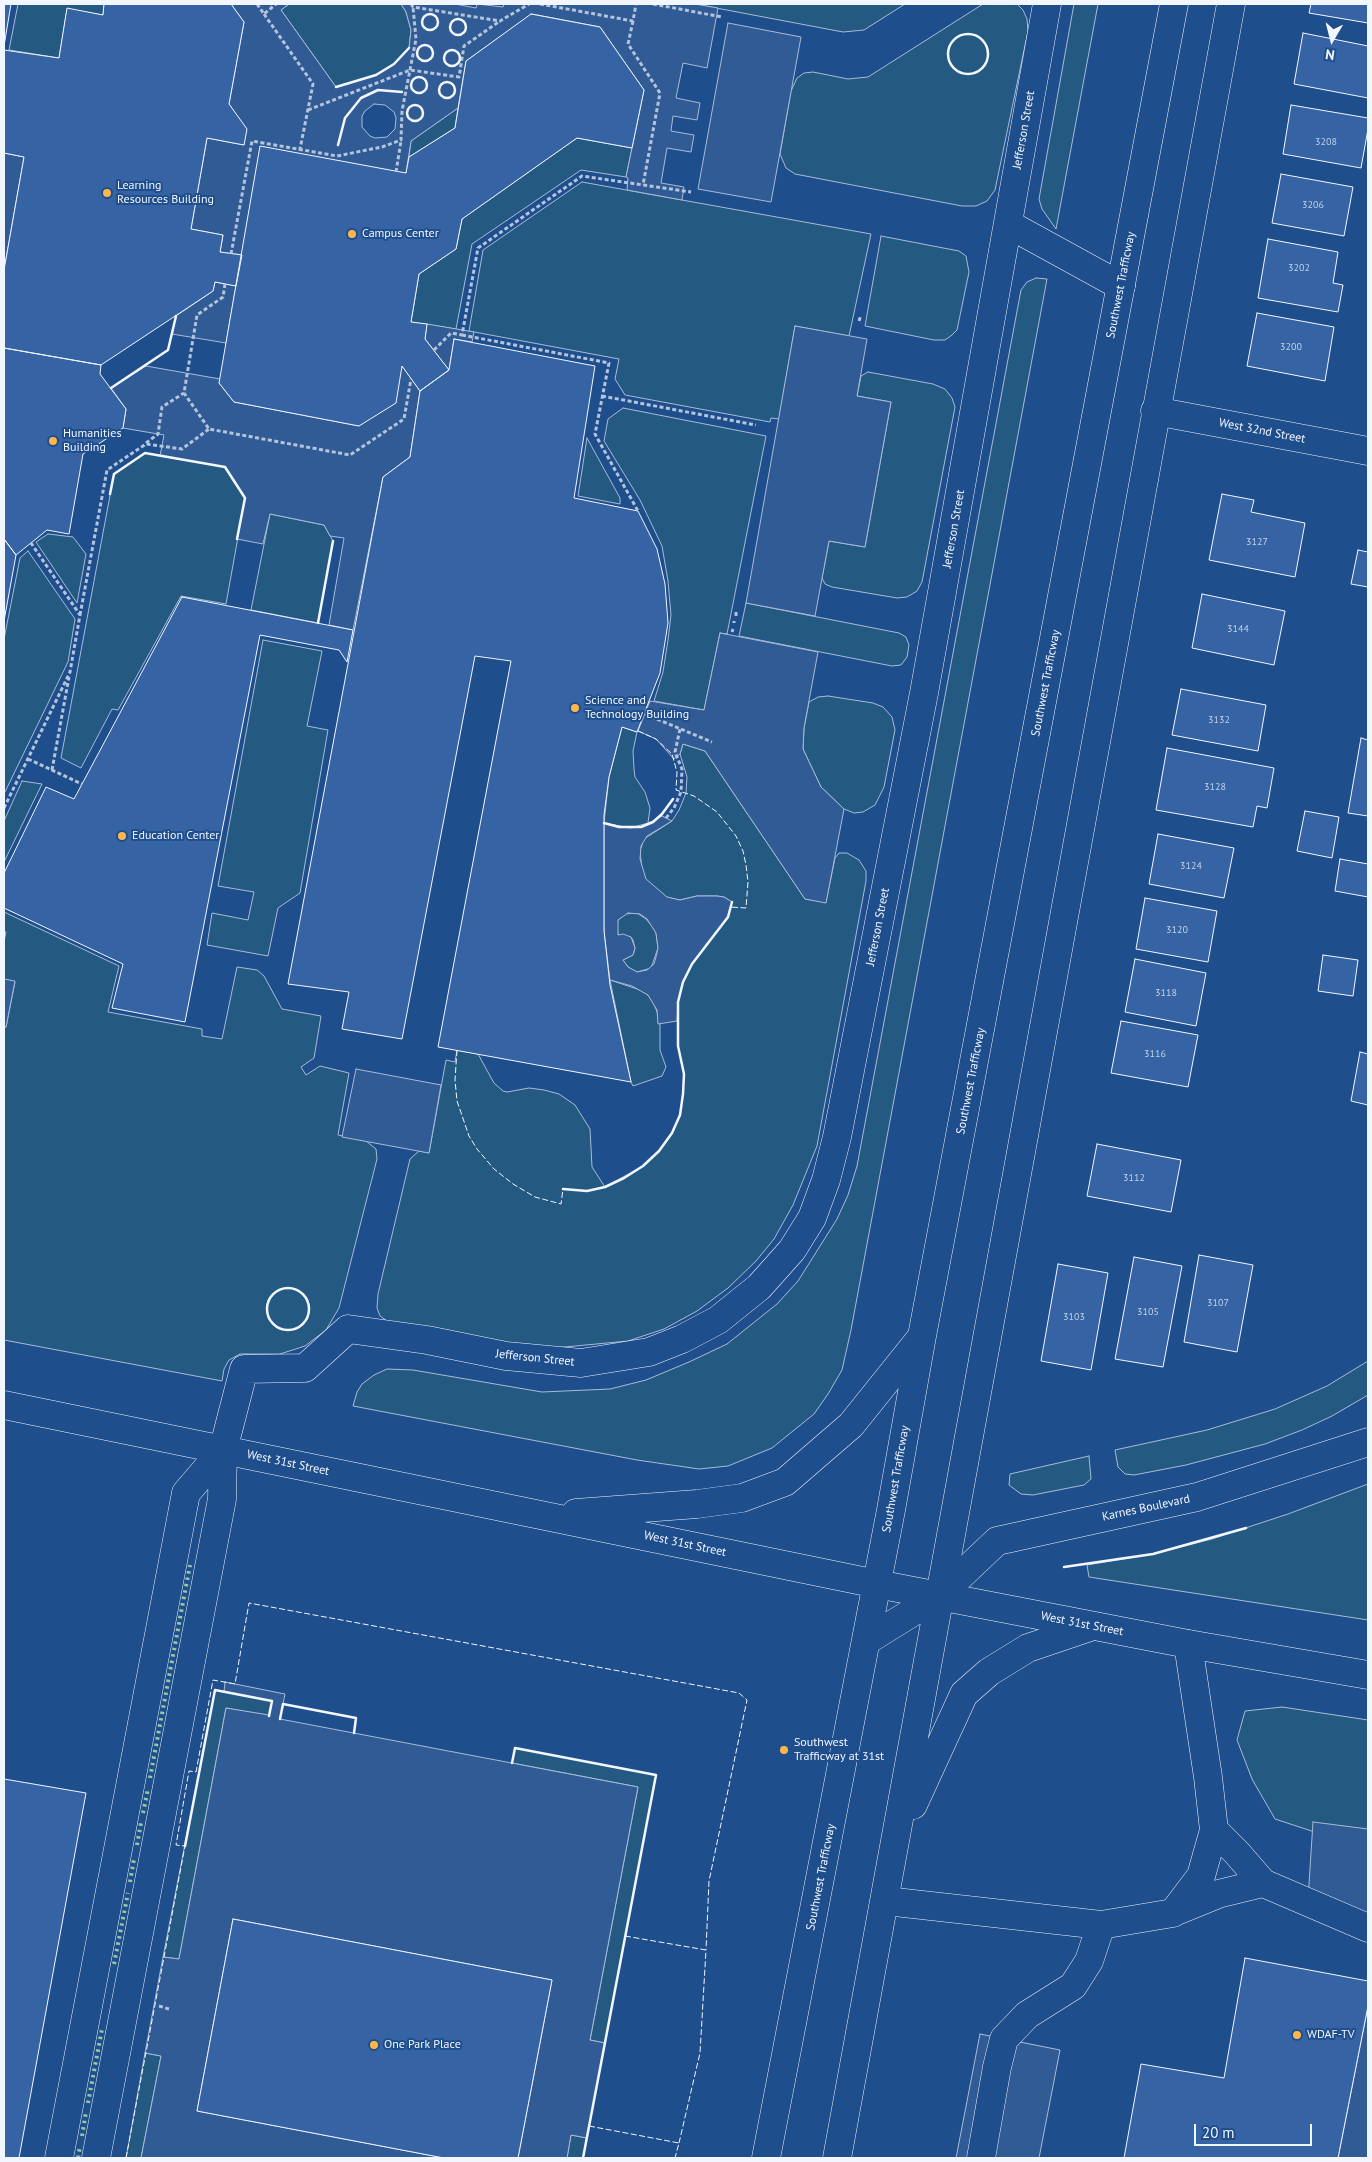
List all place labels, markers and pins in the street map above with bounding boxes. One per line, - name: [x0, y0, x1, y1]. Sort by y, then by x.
- place label: Learning Resources Building: [117, 179, 214, 207]
- marker: Learning Resources Building: [101, 187, 113, 199]
- place label: Campus Center: [362, 227, 439, 241]
- marker: Campus Center: [346, 228, 358, 240]
- place label: Humanities Building: [63, 427, 121, 455]
- marker: Humanities Building: [47, 435, 59, 447]
- place label: Science and Technology Building: [585, 694, 689, 722]
- marker: Science and Technology Building: [569, 702, 581, 714]
- place label: Education Center: [132, 829, 219, 843]
- marker: Education Center: [116, 830, 128, 842]
- place label: Southwest Trafficway at 31st: [794, 1736, 884, 1764]
- marker: Southwest Trafficway at 31st: [778, 1744, 790, 1756]
- place label: WDAF-TV: [1307, 2028, 1354, 2042]
- marker: WDAF-TV: [1291, 2029, 1303, 2041]
- place label: One Park Place: [384, 2038, 461, 2052]
- marker: One Park Place: [368, 2039, 380, 2051]

